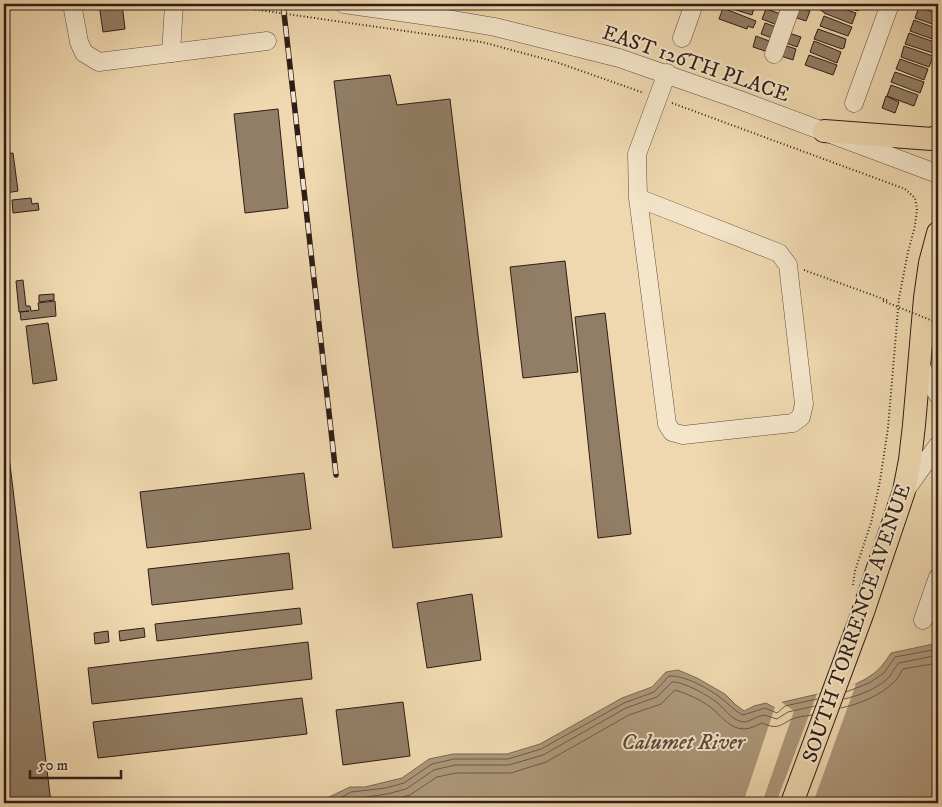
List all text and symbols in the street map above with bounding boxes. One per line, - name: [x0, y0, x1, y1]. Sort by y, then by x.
- street label: EAST 126TH PLACE: [599, 20, 793, 108]
- street label: SOUTH TORRENCE AVENUE: [797, 480, 917, 766]
- water label: Calumet River: [621, 729, 747, 756]
- scale bar: [30, 747, 121, 779]
- text: 50 m: [38, 756, 68, 775]

